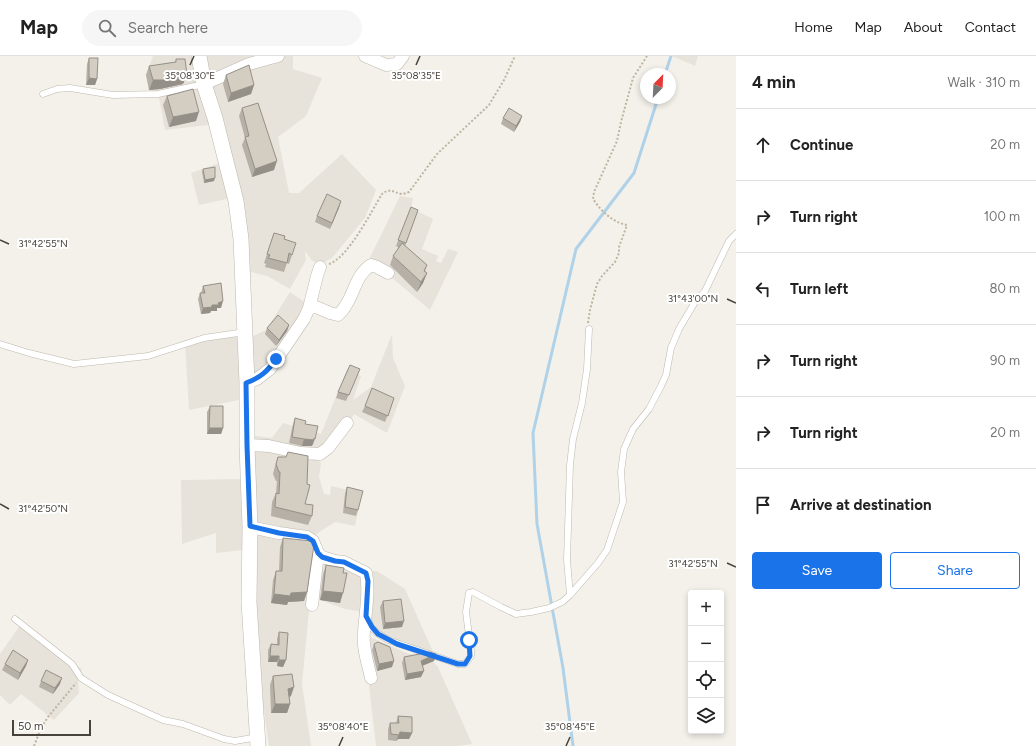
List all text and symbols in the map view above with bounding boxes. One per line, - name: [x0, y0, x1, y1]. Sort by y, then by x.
- search box: [82, 10, 362, 46]
- text: Map: [20, 16, 58, 39]
- icon: search: [96, 17, 118, 39]
- text: Search here: [128, 19, 208, 37]
- text: Home: [794, 19, 833, 36]
- text: Map: [855, 19, 882, 36]
- text: About: [904, 19, 943, 36]
- text: Contact: [965, 19, 1016, 36]
- north arrow: [640, 68, 676, 104]
- text: 35°08'30"E: [165, 69, 215, 82]
- text: 35°08'35"E: [391, 69, 441, 82]
- text: 4 min: [752, 72, 796, 92]
- text: Walk · 310 m: [947, 75, 1020, 90]
- icon: ahead: [752, 134, 774, 156]
- text: Continue: [790, 136, 853, 154]
- text: 20 m: [990, 137, 1020, 152]
- icon: right: [752, 206, 774, 228]
- text: Turn right: [790, 208, 858, 226]
- text: 100 m: [984, 209, 1020, 224]
- text: 31°42'55"N: [18, 237, 68, 250]
- icon: left: [752, 278, 774, 300]
- text: Turn left: [790, 280, 848, 298]
- text: 80 m: [989, 281, 1020, 296]
- text: 31°43'00"N: [668, 292, 718, 305]
- route end: [267, 350, 285, 368]
- icon: right: [752, 350, 774, 372]
- text: Turn right: [790, 352, 858, 370]
- text: 90 m: [990, 353, 1020, 368]
- icon: right: [752, 422, 774, 444]
- text: Turn right: [790, 424, 858, 442]
- text: 20 m: [990, 425, 1020, 440]
- icon: arrive: [752, 494, 774, 516]
- text: Arrive at destination: [790, 496, 931, 514]
- text: 31°42'50"N: [18, 502, 68, 515]
- button: Save: [752, 552, 882, 589]
- button: Share: [890, 552, 1020, 589]
- text: 31°42'55"N: [668, 557, 718, 570]
- map controls: [688, 590, 724, 734]
- button: +: [688, 590, 724, 626]
- button: −: [688, 626, 724, 662]
- route start: [460, 631, 478, 649]
- button: locate: [688, 662, 724, 698]
- button: layers: [688, 698, 724, 734]
- scale bar: [12, 718, 91, 737]
- text: 50 m: [18, 720, 43, 733]
- text: 35°08'40"E: [317, 720, 369, 733]
- text: 35°08'45"E: [545, 720, 595, 733]

